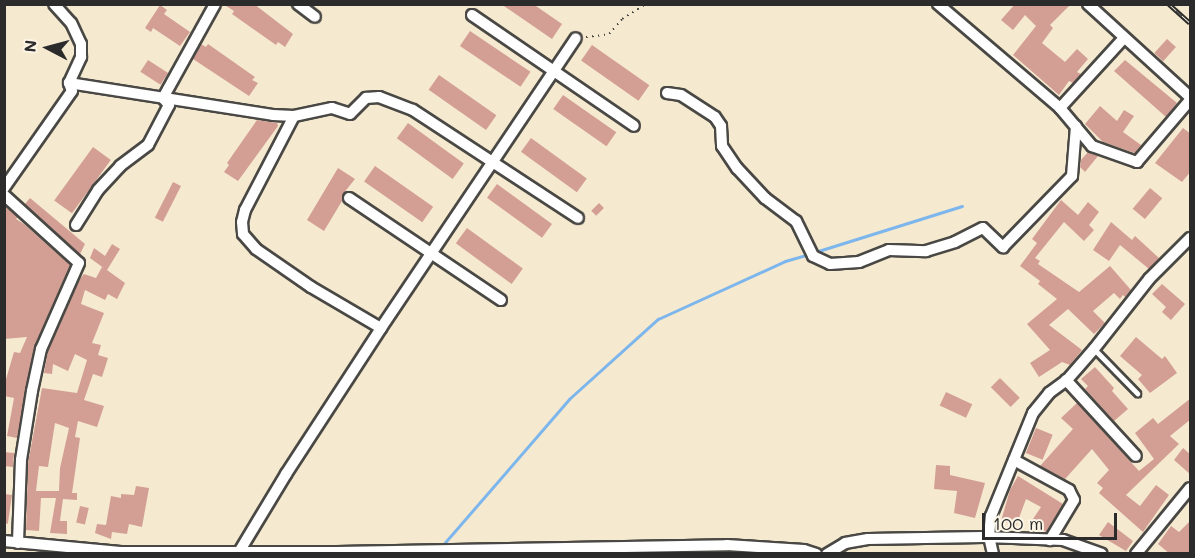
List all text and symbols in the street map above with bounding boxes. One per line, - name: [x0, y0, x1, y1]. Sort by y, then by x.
- north arrow: [18, 18, 78, 78]
- text: N: [19, 39, 41, 53]
- scale bar: [985, 501, 1120, 539]
- text: 100 m: [993, 511, 1043, 535]

